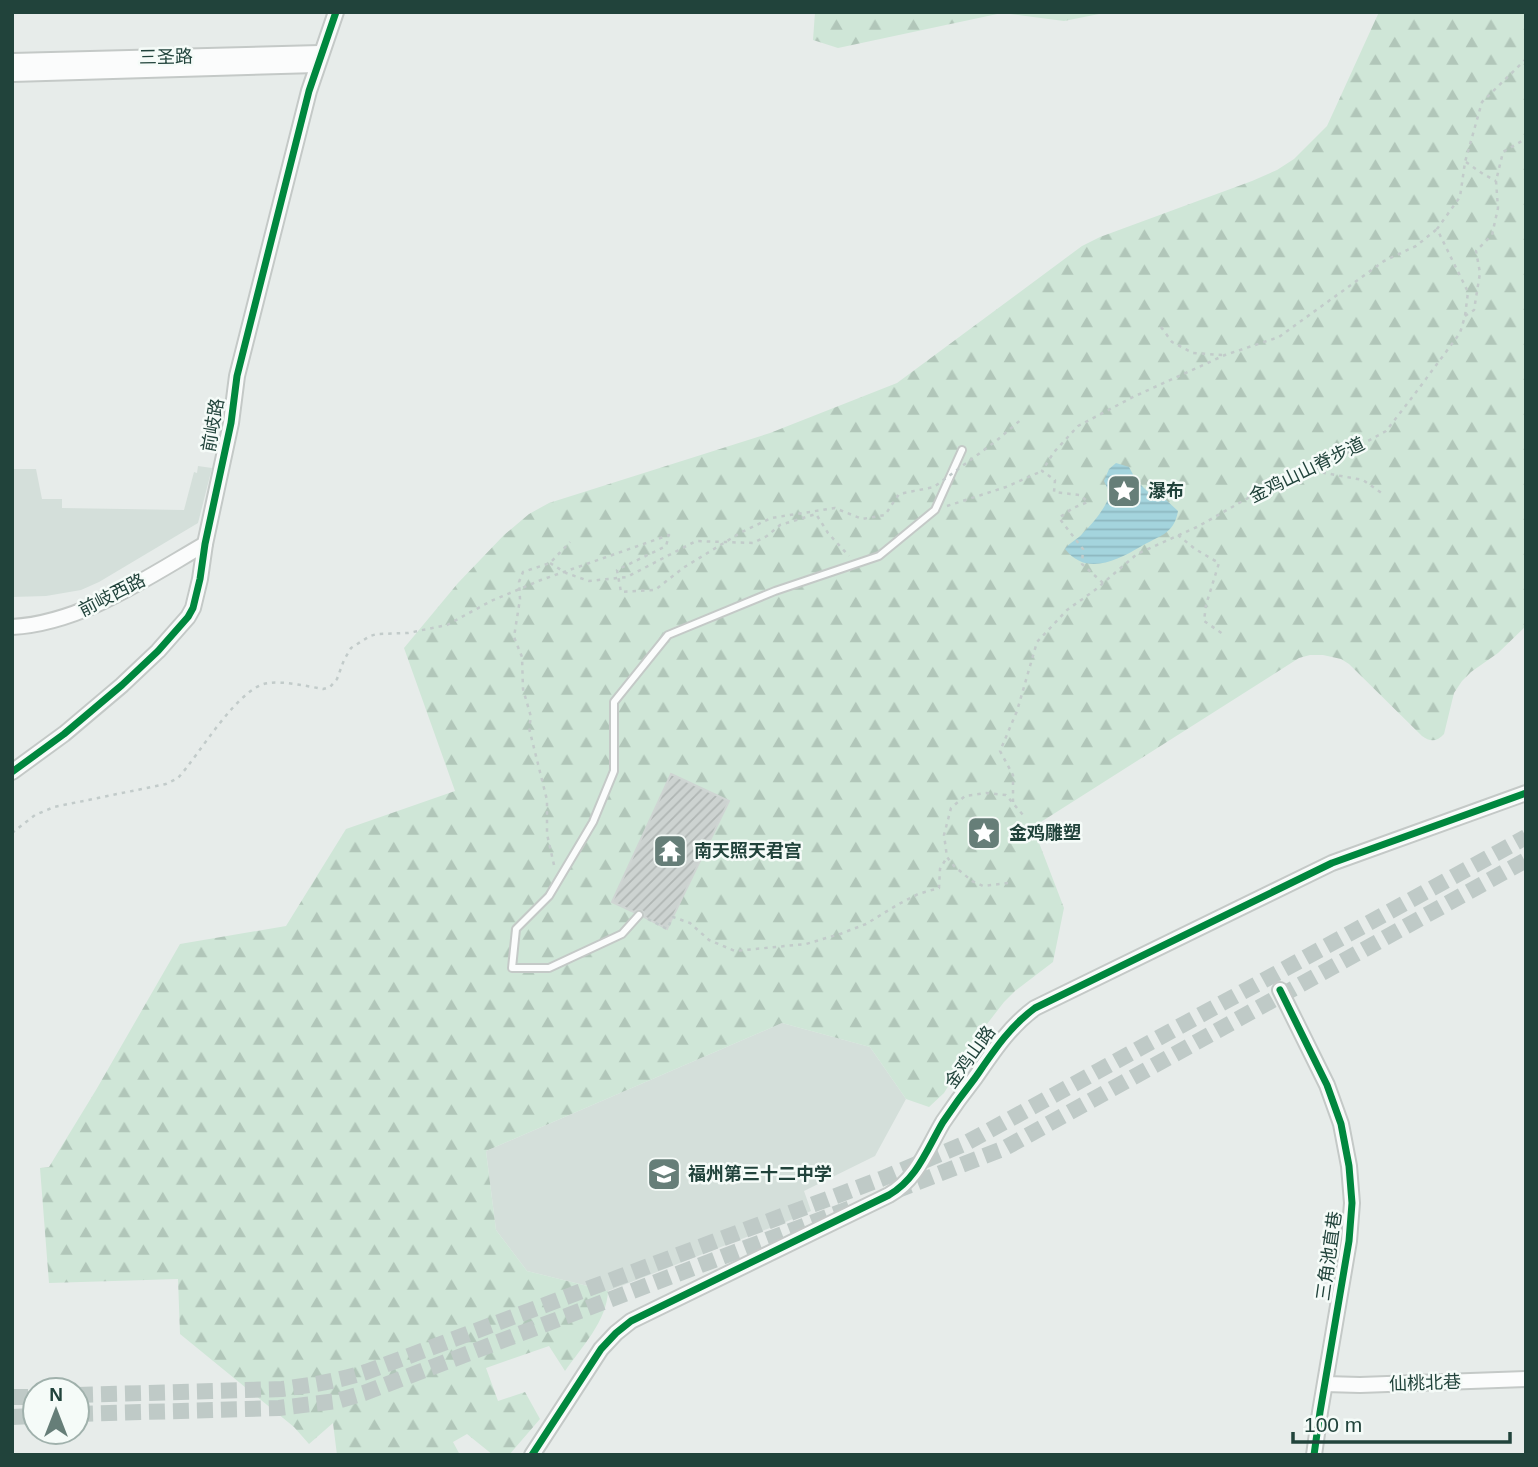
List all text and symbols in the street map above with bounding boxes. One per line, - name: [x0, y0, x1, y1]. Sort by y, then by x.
- street label: 三圣路: [139, 47, 193, 67]
- street label: 前岐路: [198, 397, 228, 453]
- street label: 金鸡山山脊步道: [1246, 433, 1368, 507]
- place icon: 瀑布: [1105, 472, 1143, 510]
- place label: 瀑布: [1148, 481, 1184, 501]
- street label: 前岐西路: [75, 570, 149, 620]
- place icon: 金鸡雕塑: [965, 814, 1003, 852]
- place label: 金鸡雕塑: [1009, 823, 1081, 843]
- temple icon: 南天照天君宫: [651, 832, 689, 870]
- place label: 南天照天君宫: [694, 841, 802, 861]
- street label: 金鸡山路: [941, 1022, 999, 1092]
- school or university icon: 福州第三十二中学: [645, 1155, 683, 1193]
- place label: 福州第三十二中学: [688, 1164, 832, 1184]
- street label: 三角池直巷: [1313, 1210, 1345, 1302]
- street label: 仙桃北巷: [1389, 1372, 1461, 1394]
- north arrow: [21, 1376, 91, 1446]
- text: N: [49, 1384, 63, 1405]
- scale bar: [1293, 1400, 1510, 1444]
- text: 100 m: [1304, 1413, 1362, 1436]

